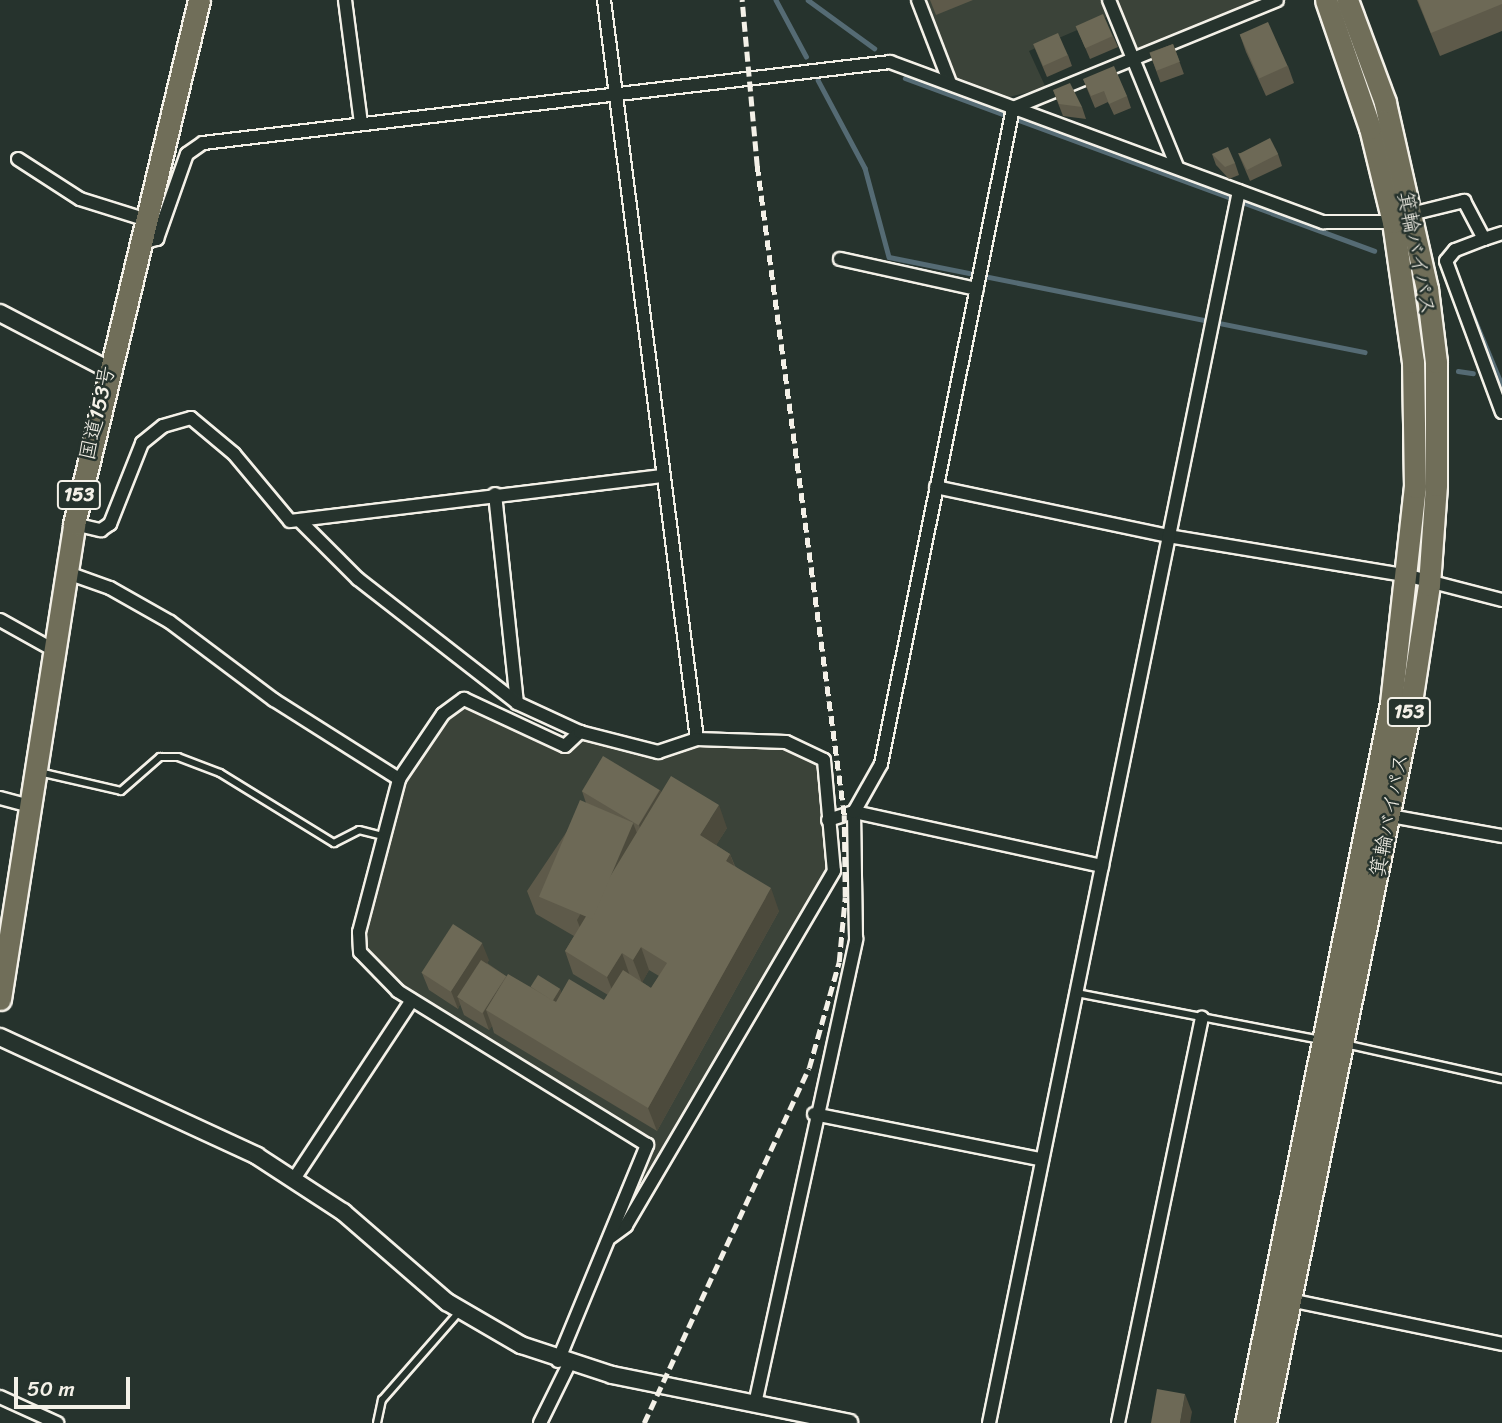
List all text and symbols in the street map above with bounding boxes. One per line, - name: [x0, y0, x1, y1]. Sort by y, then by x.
- street label: 箕輪バイパス: [1393, 189, 1441, 317]
- street label: 国道153号: [74, 363, 120, 463]
- road number: 153: [56, 480, 102, 510]
- road number: 153: [1386, 696, 1432, 727]
- street label: 箕輪バイパス: [1365, 751, 1413, 879]
- scale bar: [18, 1364, 133, 1408]
- text: 50 m: [27, 1370, 75, 1408]

